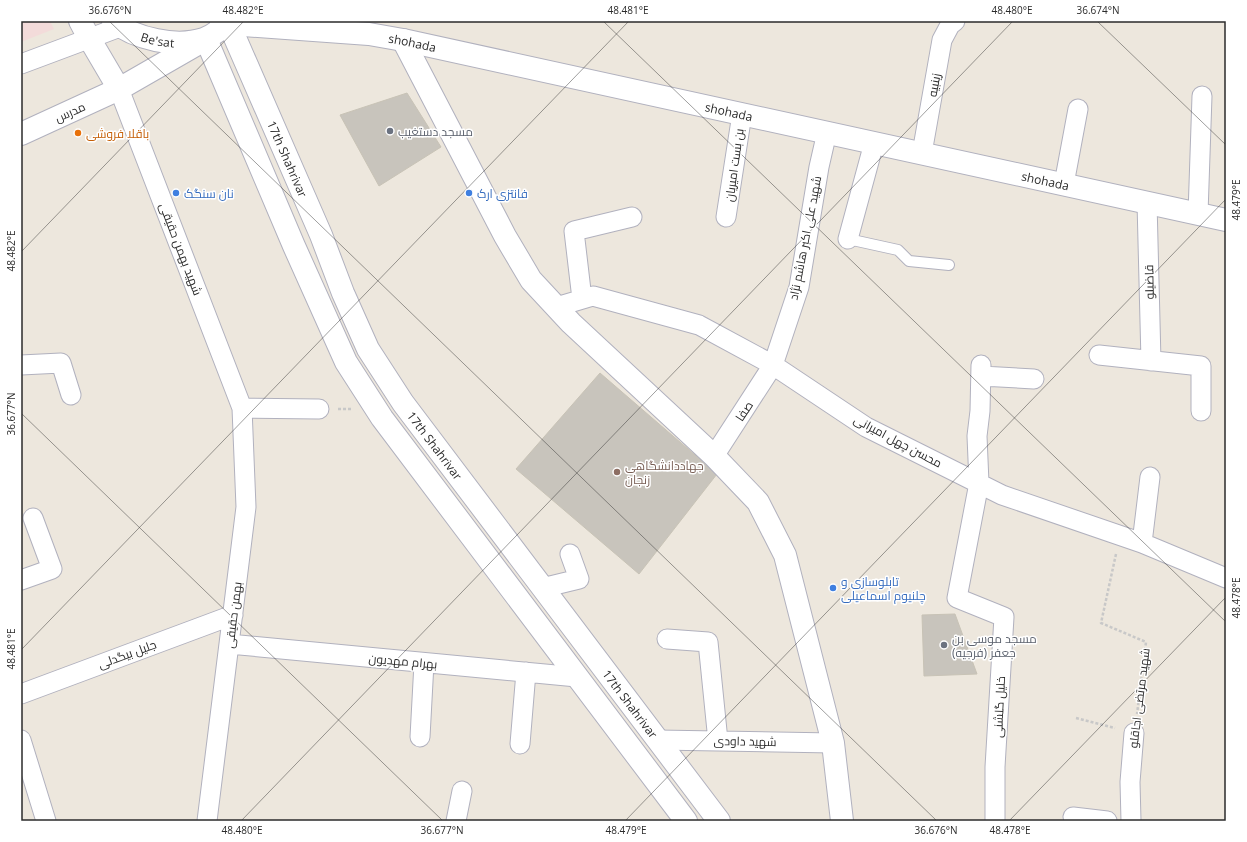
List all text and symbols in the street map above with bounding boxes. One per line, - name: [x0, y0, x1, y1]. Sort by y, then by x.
- text: 36.676°N: [88, 3, 132, 17]
- text: 48.482°E: [222, 3, 264, 17]
- text: 48.481°E: [607, 3, 649, 17]
- text: 48.480°E: [991, 3, 1033, 17]
- text: 36.674°N: [1076, 3, 1120, 17]
- street label: Be'sat: [139, 28, 175, 51]
- street label: shohada: [387, 29, 438, 56]
- street label: زینبیه: [924, 72, 944, 98]
- street label: مدرس: [52, 98, 88, 126]
- street label: shohada: [703, 98, 754, 125]
- street label: 17th Shahrivar: [264, 118, 312, 200]
- place label: مسجد دستغیب: [398, 123, 473, 140]
- place label: باقلا فروشی: [86, 125, 149, 142]
- marker: مسجد دستغیب: [385, 126, 395, 136]
- street label: بن بست امیریان: [720, 127, 748, 203]
- marker: باقلا فروشی: [73, 128, 83, 138]
- street label: shohada: [1020, 167, 1071, 194]
- street label: شهید علی اکبر هاشم نژاد: [785, 174, 825, 302]
- text: 48.479°E: [1229, 179, 1243, 221]
- place label: نان سنگک: [184, 185, 234, 202]
- place label: فانتزی ارک: [477, 185, 528, 202]
- marker: نان سنگک: [171, 188, 181, 198]
- marker: فانتزی ارک: [464, 188, 474, 198]
- street label: شهید بهمن حقیقی: [156, 200, 206, 298]
- text: 48.482°E: [4, 230, 18, 272]
- street label: قاضیلو: [1140, 264, 1158, 300]
- text: 36.677°N: [4, 392, 18, 436]
- street label: صفا: [731, 398, 757, 424]
- street label: 17th Shahrivar: [404, 408, 467, 483]
- street label: محسن چهل امیرانی: [850, 411, 945, 472]
- place label: جهاددانشگاهی زنجان: [625, 457, 704, 488]
- marker: جهاددانشگاهی زنجان: [612, 467, 622, 477]
- place label: تابلوسازی و چلنیوم اسماعیلی: [841, 573, 926, 605]
- text: 48.478°E: [1229, 577, 1243, 619]
- street label: بهمن حقیقی: [220, 581, 246, 649]
- marker: تابلوسازی و چلنیوم اسماعیلی: [828, 583, 838, 593]
- text: 48.481°E: [4, 628, 18, 670]
- place label: مسجد موسی بن جعفر (فرجیه): [952, 630, 1037, 661]
- street label: جلیل بیگدلی: [95, 636, 159, 672]
- marker: مسجد موسی بن جعفر (فرجیه): [939, 640, 949, 650]
- street label: شهید مرتضی اجاقلو: [1124, 647, 1154, 749]
- street label: بهرام مهدیون: [368, 650, 438, 672]
- street label: 17th Shahrivar: [599, 666, 662, 742]
- street label: خلیل گلشنی: [989, 676, 1009, 738]
- street label: شهید داودی: [713, 732, 777, 750]
- text: 48.480°E: [221, 823, 263, 837]
- text: 36.677°N: [420, 823, 464, 837]
- text: 48.479°E: [605, 823, 647, 837]
- text: 36.676°N: [914, 823, 958, 837]
- text: 48.478°E: [989, 823, 1031, 837]

